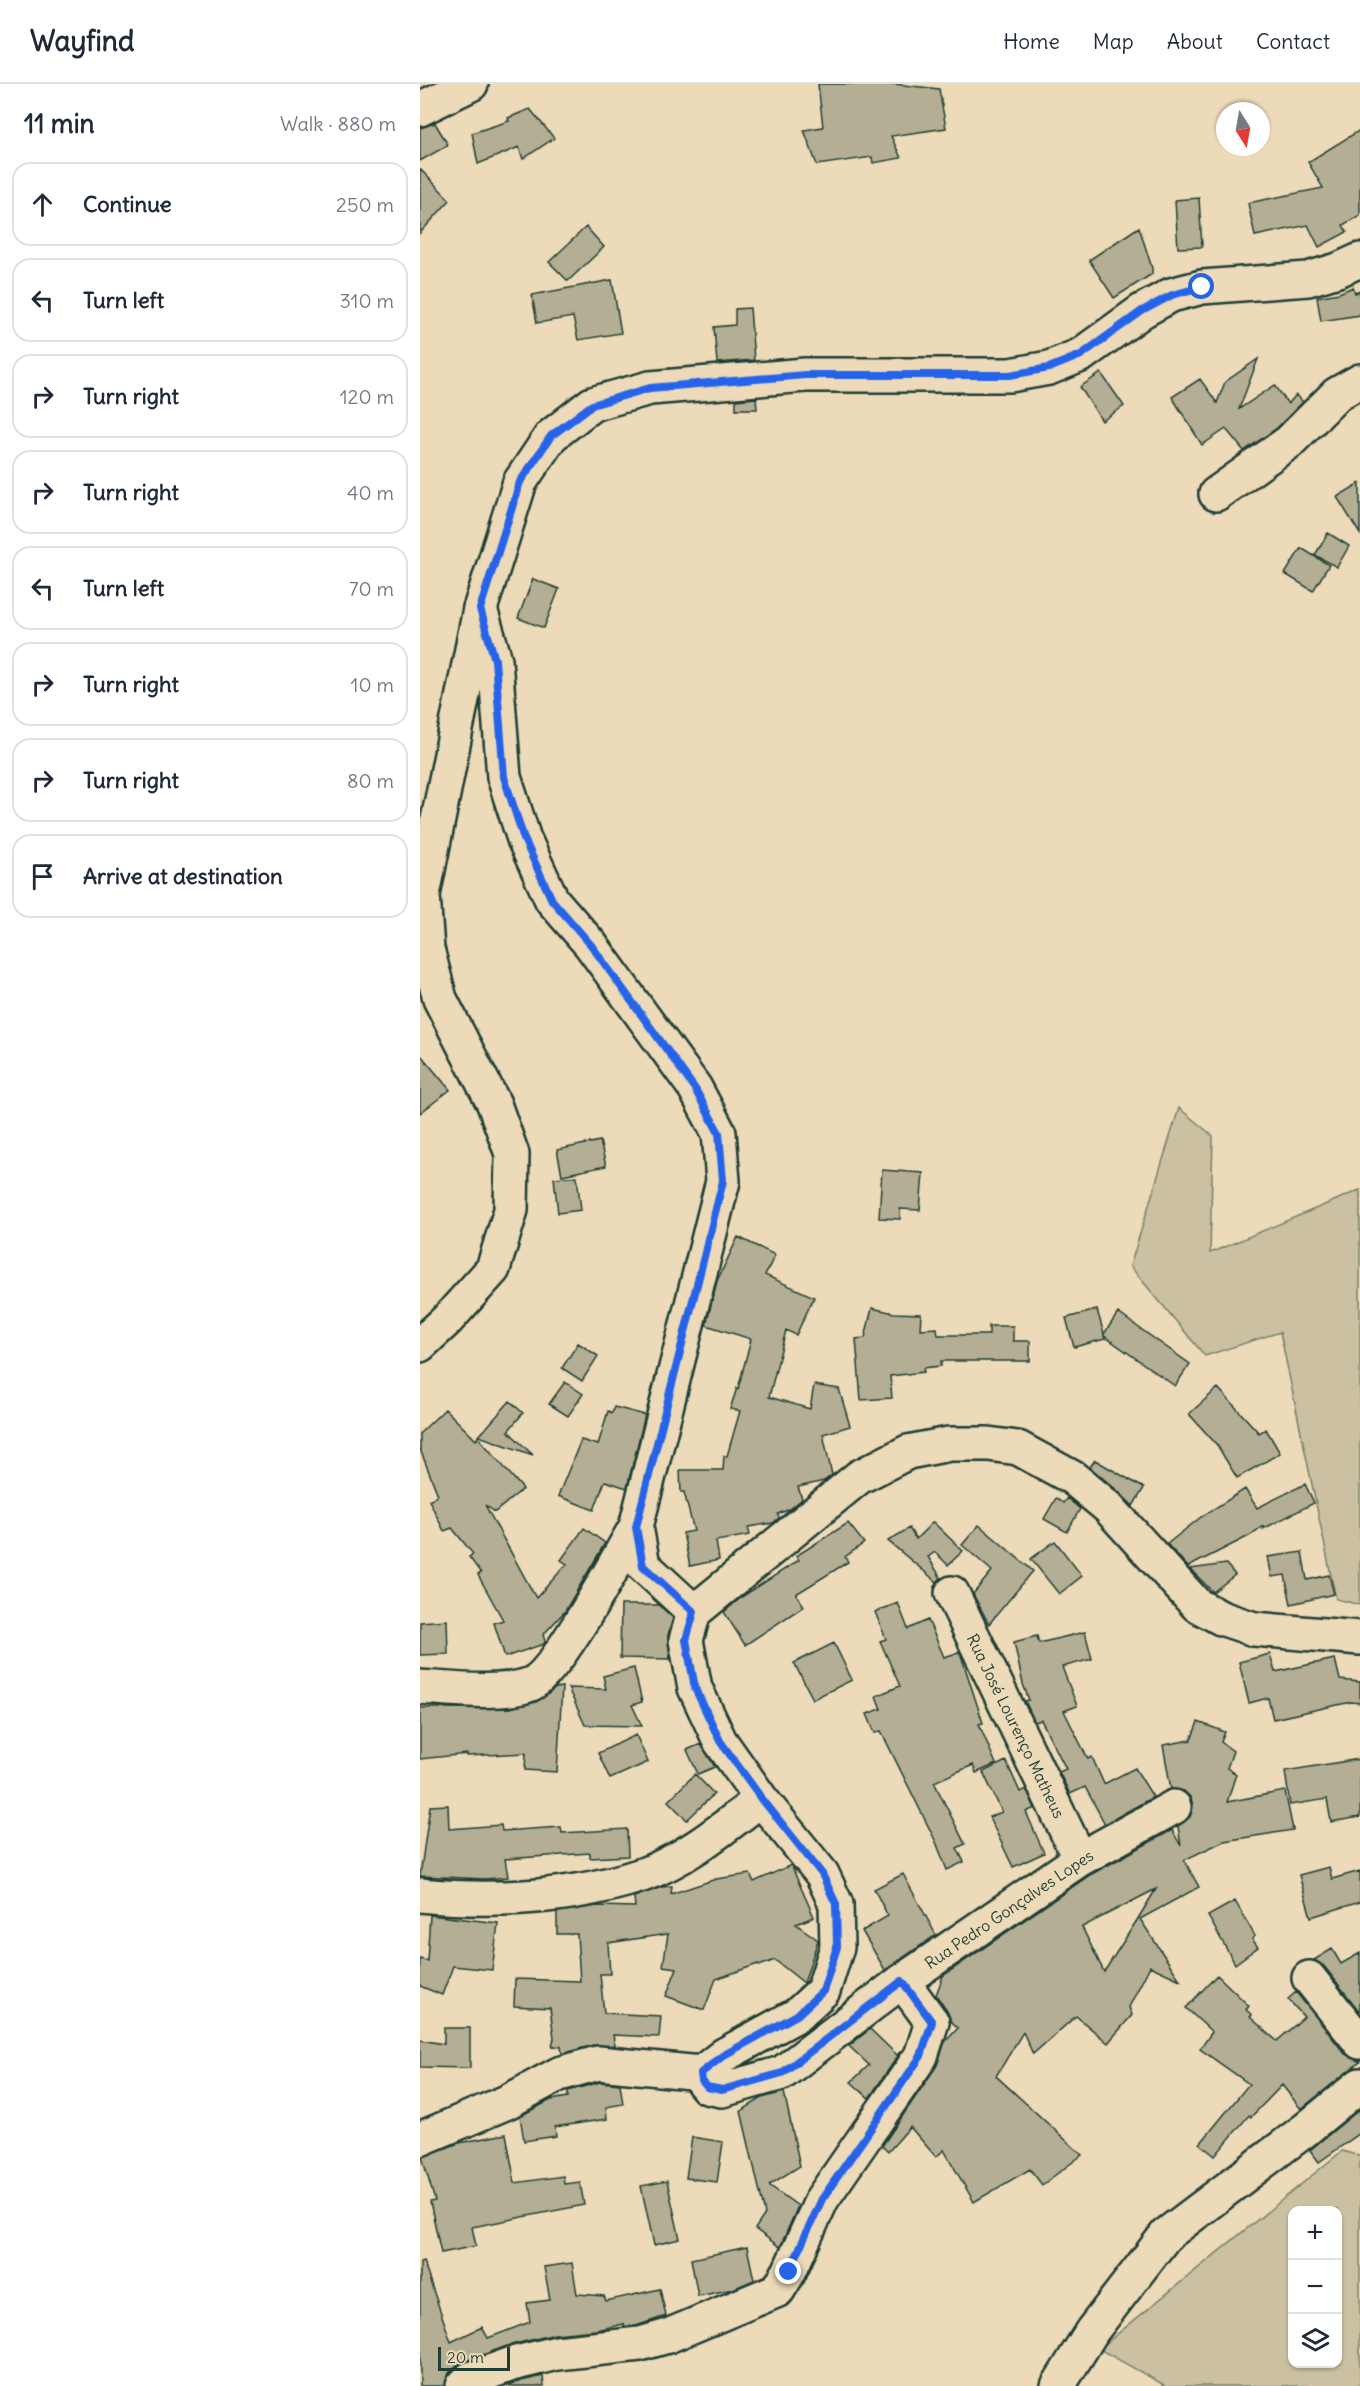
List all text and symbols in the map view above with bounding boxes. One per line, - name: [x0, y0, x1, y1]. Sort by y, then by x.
- text: Wayfind: [30, 23, 134, 59]
- text: Home: [1003, 28, 1060, 55]
- text: Map: [1093, 28, 1134, 55]
- text: About: [1167, 28, 1223, 55]
- text: Contact: [1256, 28, 1330, 55]
- north arrow: [1216, 102, 1270, 156]
- text: 11 min: [24, 107, 95, 140]
- text: Walk · 880 m: [280, 111, 396, 136]
- icon: ahead: [26, 188, 59, 221]
- text: Continue: [83, 190, 172, 218]
- text: 250 m: [336, 192, 394, 217]
- route start: [1188, 273, 1214, 299]
- icon: left: [26, 284, 59, 317]
- text: Turn left: [83, 286, 164, 314]
- text: 310 m: [339, 288, 394, 313]
- icon: right: [26, 380, 59, 413]
- text: Turn right: [83, 382, 179, 410]
- text: 120 m: [340, 384, 394, 409]
- icon: right: [26, 476, 59, 509]
- text: Turn right: [83, 478, 179, 506]
- text: 40 m: [347, 480, 394, 505]
- icon: left: [26, 572, 59, 605]
- text: Turn left: [83, 574, 164, 602]
- text: 70 m: [349, 576, 394, 601]
- icon: right: [26, 668, 59, 701]
- text: Turn right: [83, 670, 179, 698]
- text: 10 m: [351, 672, 394, 697]
- icon: right: [26, 764, 59, 797]
- text: Turn right: [83, 766, 179, 794]
- text: 80 m: [347, 768, 394, 793]
- icon: arrive: [26, 860, 59, 893]
- text: Arrive at destination: [83, 862, 283, 890]
- street label: Rua José Lourenço Matheus: [963, 1631, 1069, 1821]
- street label: Rua Pedro Gonçalves Lopes: [921, 1845, 1097, 1973]
- map controls: [1288, 2206, 1342, 2368]
- button: +: [1288, 2206, 1342, 2260]
- route end: [775, 2258, 801, 2284]
- button: −: [1288, 2260, 1342, 2314]
- button: layers: [1288, 2314, 1342, 2368]
- scale bar: [438, 2344, 510, 2372]
- text: 20 m: [447, 2347, 484, 2367]

